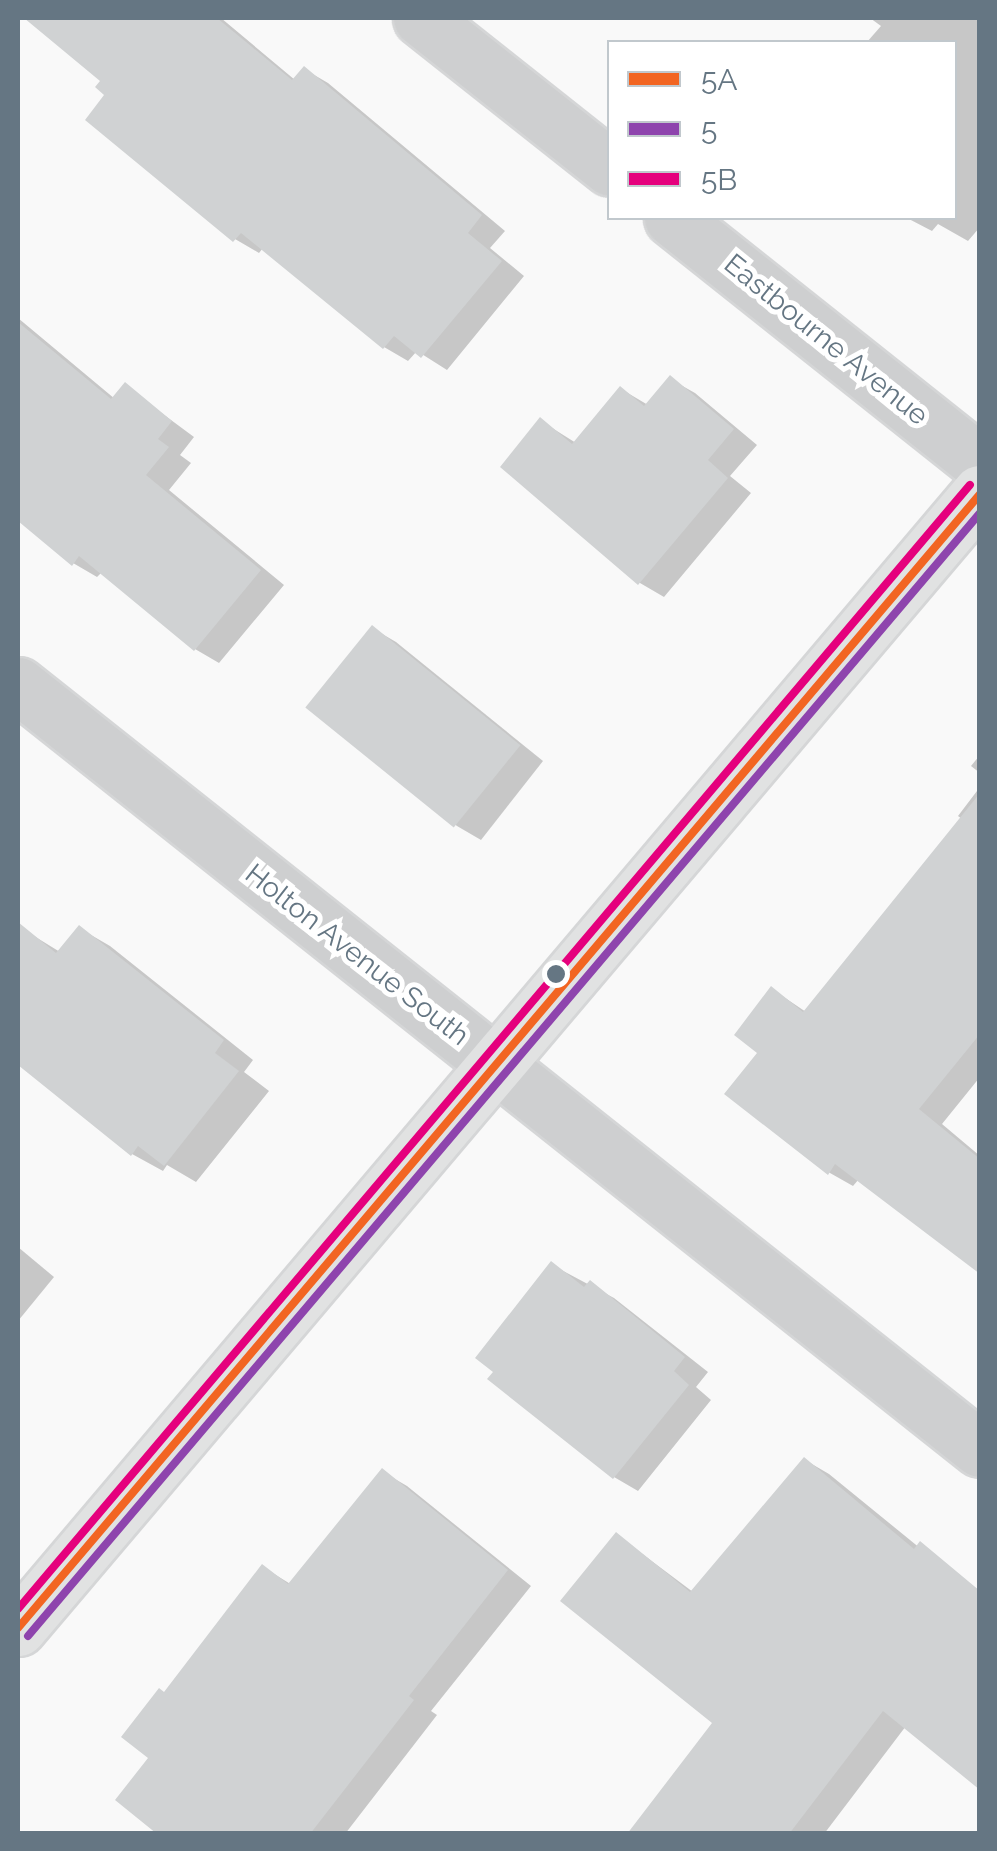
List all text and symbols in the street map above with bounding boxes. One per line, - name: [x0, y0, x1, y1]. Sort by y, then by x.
- legend: [607, 40, 957, 220]
- text: 5A: [701, 62, 738, 97]
- text: 5: [701, 112, 717, 147]
- text: 5B: [701, 162, 737, 197]
- street label: Eastbourne Avenue: [717, 247, 935, 433]
- street label: Holton Avenue South: [238, 857, 476, 1053]
- unlabelled marker: [546, 964, 566, 984]

